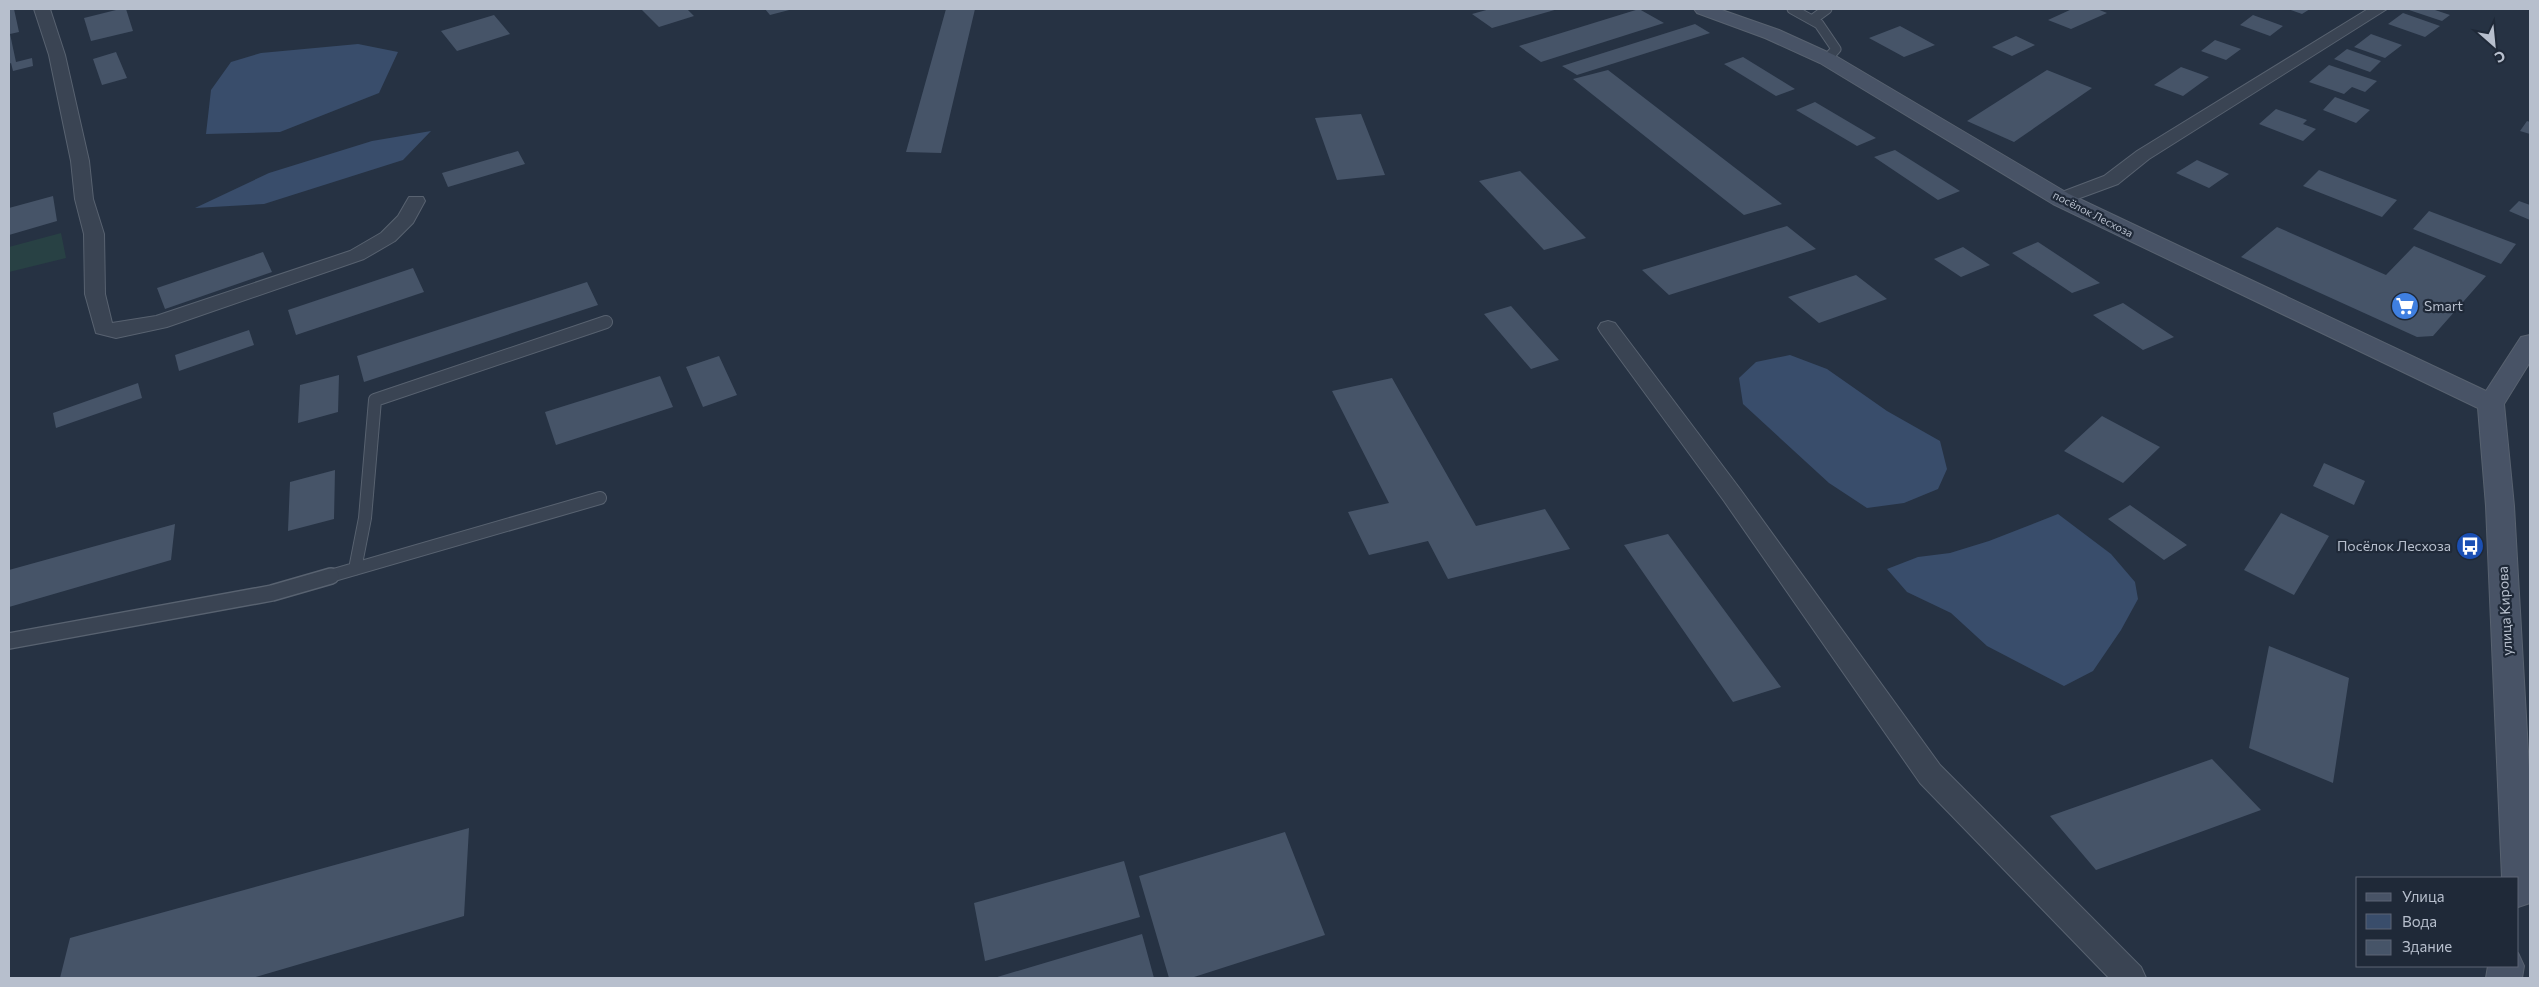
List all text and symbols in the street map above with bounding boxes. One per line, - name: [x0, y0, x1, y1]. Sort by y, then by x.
- north arrow: [2469, 20, 2519, 70]
- text: С: [2492, 47, 2508, 67]
- street label: посёлок Лесхоза: [2051, 188, 2135, 239]
- supermarket icon: Smart: [2390, 291, 2420, 321]
- place label: Smart: [2424, 297, 2463, 314]
- bus stop icon: Посёлок Лесхоза: [2455, 531, 2485, 561]
- place label: Посёлок Лесхоза: [2337, 537, 2451, 554]
- street label: улица Кирова: [2494, 566, 2515, 656]
- legend: [2356, 877, 2519, 967]
- text: Улица: [2402, 887, 2444, 905]
- text: Вода: [2402, 912, 2437, 930]
- text: Здание: [2402, 937, 2452, 955]

